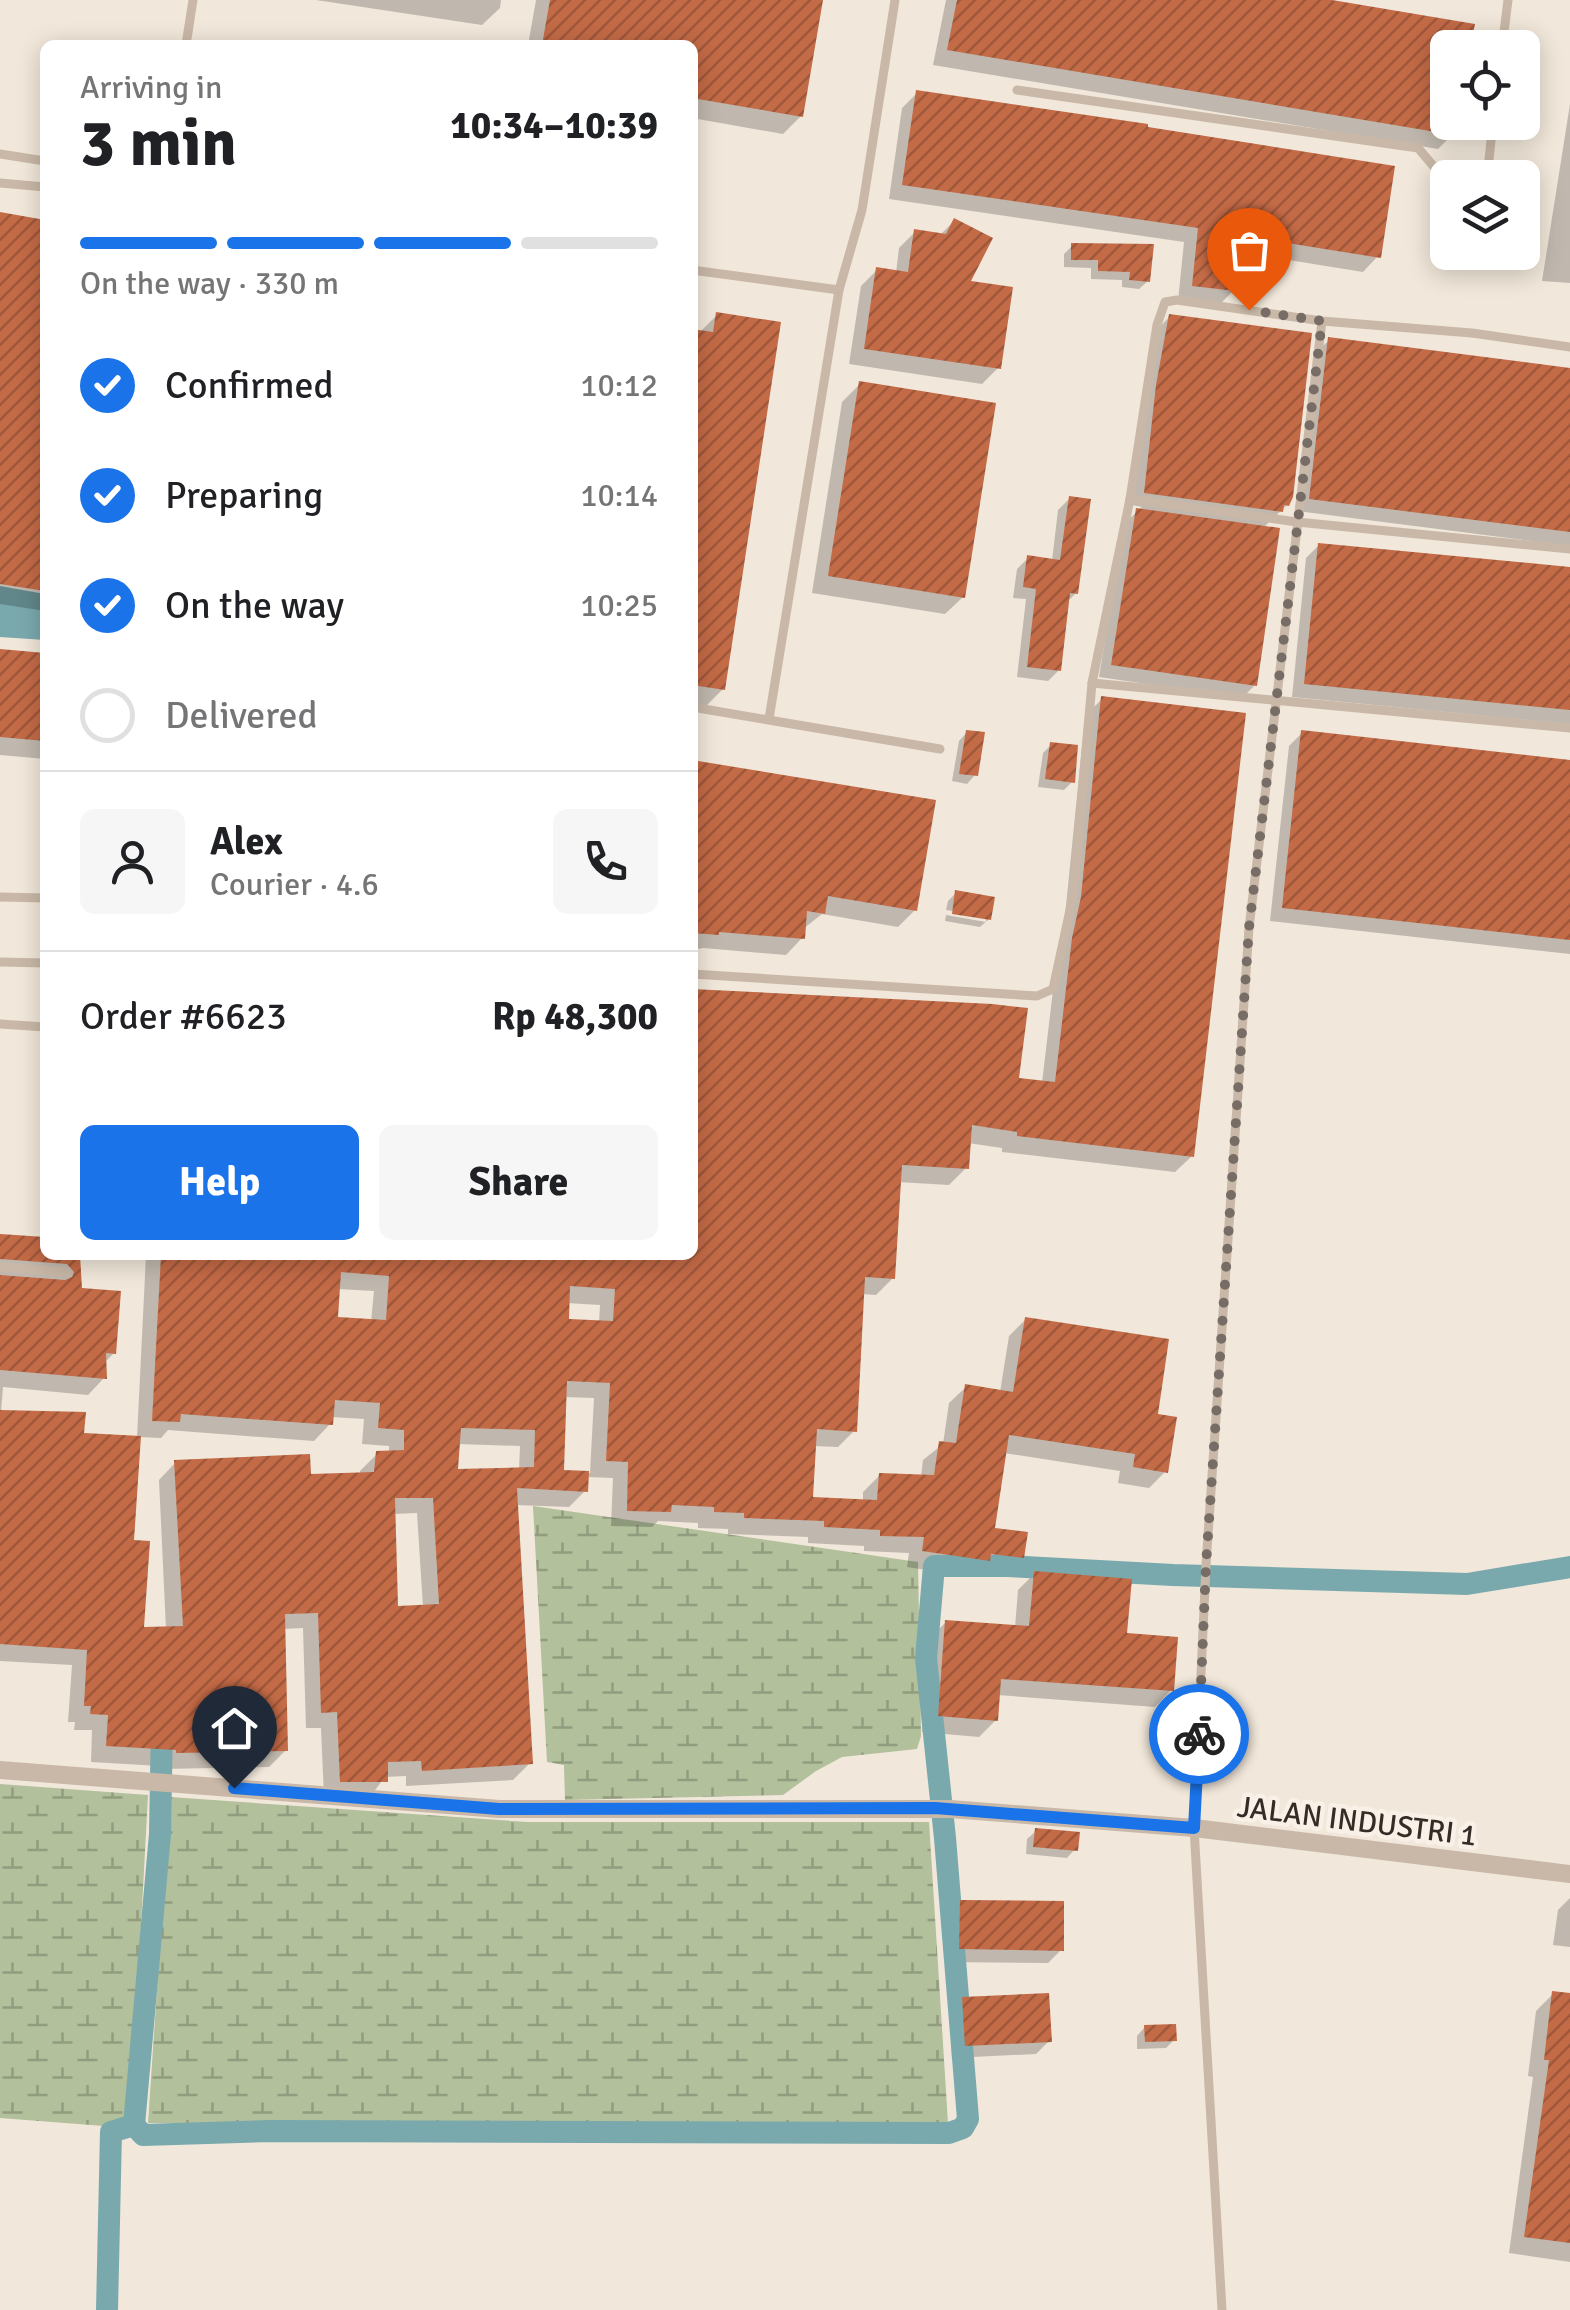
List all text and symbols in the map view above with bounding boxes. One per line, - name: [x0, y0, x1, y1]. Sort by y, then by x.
- map controls: [1430, 30, 1540, 270]
- button: locate: [1430, 30, 1540, 140]
- text: Arriving in: [80, 68, 222, 107]
- text: 10:34–10:39: [450, 102, 658, 149]
- text: 3 min: [80, 104, 237, 184]
- button: layers: [1430, 160, 1540, 270]
- pin: [1207, 208, 1292, 311]
- icon: bag: [1222, 223, 1277, 278]
- text: On the way · 330 m: [80, 264, 339, 303]
- icon: check: [80, 358, 135, 413]
- text: Confirmed: [165, 362, 334, 409]
- text: 10:12: [580, 366, 658, 405]
- icon: check: [80, 468, 135, 523]
- text: Preparing: [165, 472, 323, 519]
- text: 10:14: [580, 476, 658, 515]
- icon: check: [80, 578, 135, 633]
- text: On the way: [165, 582, 344, 629]
- text: 10:25: [580, 586, 658, 625]
- text: Delivered: [165, 692, 318, 739]
- button: person: [80, 809, 185, 914]
- button: phone: [553, 809, 658, 914]
- text: Alex: [210, 818, 283, 865]
- text: Courier · 4.6: [210, 865, 379, 904]
- text: Order #6623: [80, 993, 287, 1040]
- text: Rp 48,300: [492, 993, 658, 1040]
- button: Help: [80, 1125, 359, 1240]
- button: Share: [379, 1125, 658, 1240]
- courier: [1149, 1684, 1249, 1784]
- pin: [192, 1686, 277, 1789]
- icon: home: [207, 1701, 262, 1756]
- icon: bike: [1172, 1707, 1227, 1762]
- street label: JALAN INDUSTRI 1: [1235, 1788, 1479, 1855]

